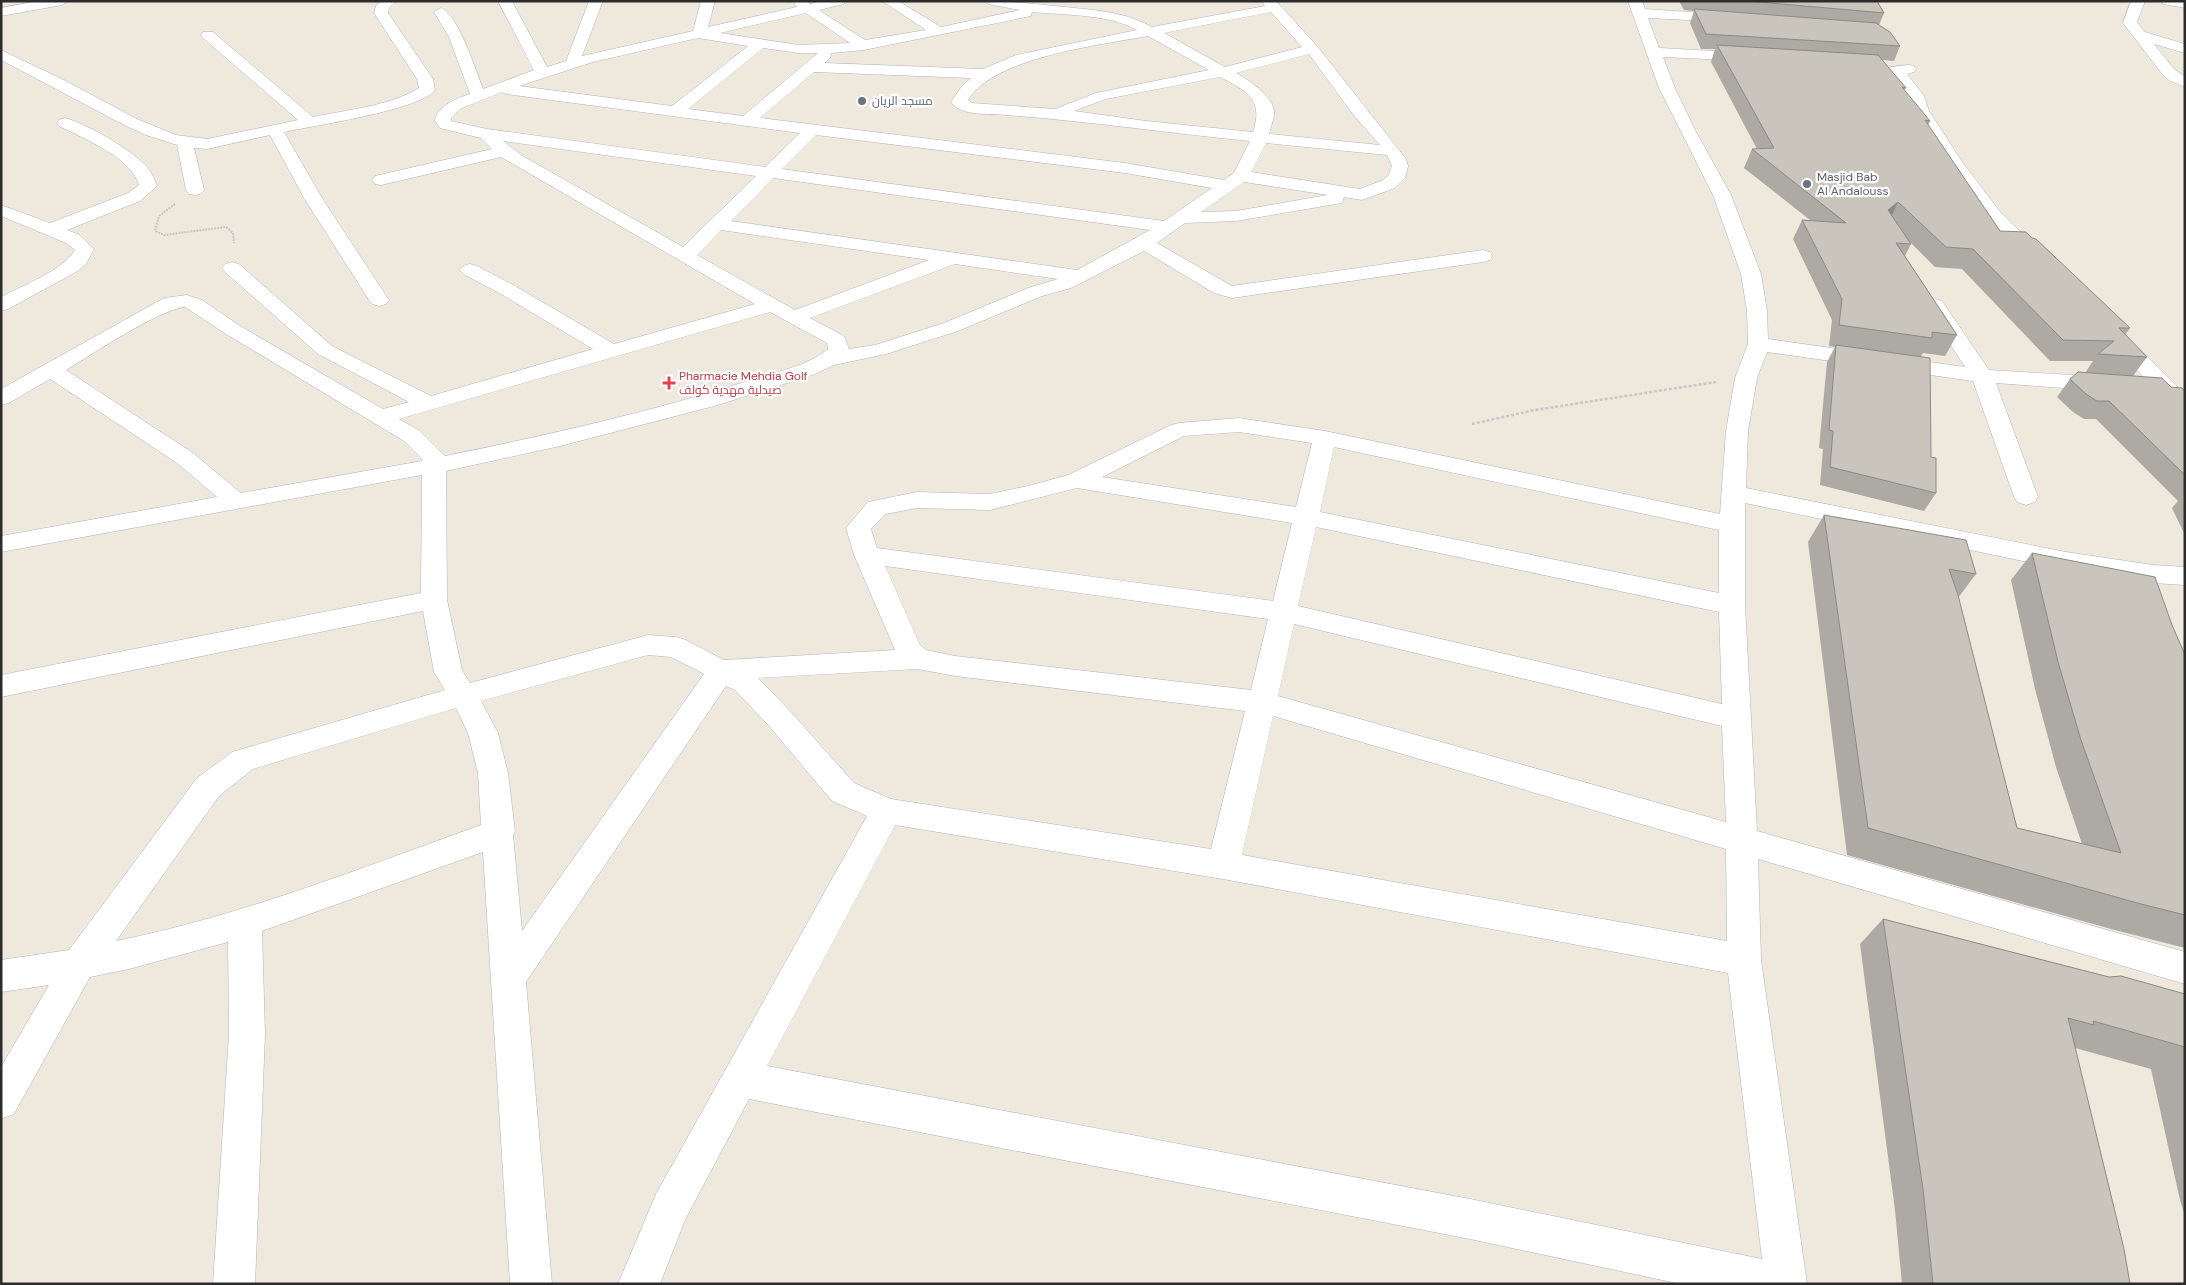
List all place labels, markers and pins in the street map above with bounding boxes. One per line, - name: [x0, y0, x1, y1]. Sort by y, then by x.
- place label: مسجد الريان: [872, 93, 933, 109]
- marker: مسجد الريان: [856, 95, 868, 107]
- place label: Masjid Bab Al Andalouss: [1817, 169, 1888, 199]
- marker: Masjid Bab Al Andalouss: [1801, 178, 1813, 190]
- place label: Pharmacie Mehdia Golf صيدلية مهدية كولف: [679, 368, 808, 398]
- marker: Pharmacie Mehdia Golf صيدلية مهدية كولف: [663, 377, 675, 389]

